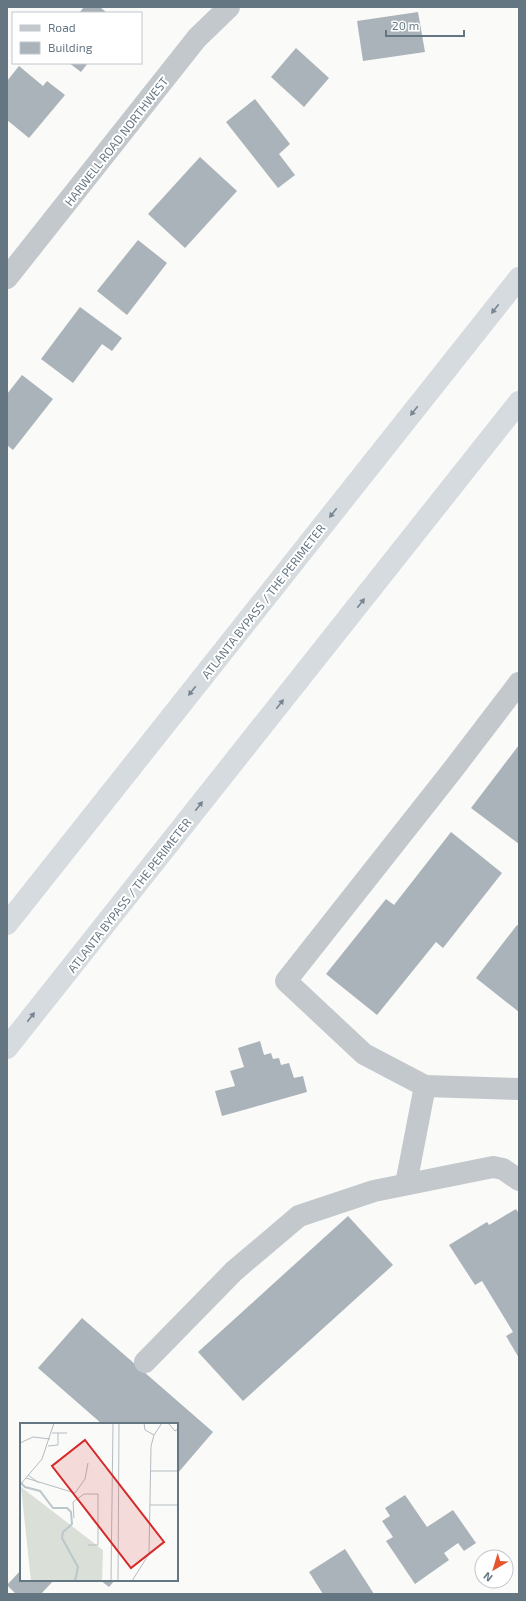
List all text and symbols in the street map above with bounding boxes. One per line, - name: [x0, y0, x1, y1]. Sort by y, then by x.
- legend: [12, 12, 142, 64]
- scale bar: [386, 12, 464, 38]
- text: 20 m: [392, 18, 419, 32]
- text: Road: [48, 20, 76, 34]
- text: Building: [48, 40, 93, 54]
- street label: HARWELL ROAD NORTHWEST: [61, 74, 171, 208]
- one-way arrow: [490, 303, 499, 314]
- one-way arrow: [410, 405, 418, 416]
- one-way arrow: [329, 507, 338, 518]
- street label: ATLANTA BYPASS / THE PERIMETER: [198, 521, 328, 681]
- one-way arrow: [357, 597, 365, 608]
- one-way arrow: [188, 686, 196, 697]
- one-way arrow: [276, 699, 285, 710]
- one-way arrow: [195, 801, 204, 812]
- street label: ATLANTA BYPASS / THE PERIMETER: [64, 815, 194, 975]
- one-way arrow: [27, 1012, 36, 1023]
- inset map: [20, 1423, 178, 1581]
- north arrow: [474, 1549, 514, 1589]
- text: N: [480, 1570, 495, 1585]

